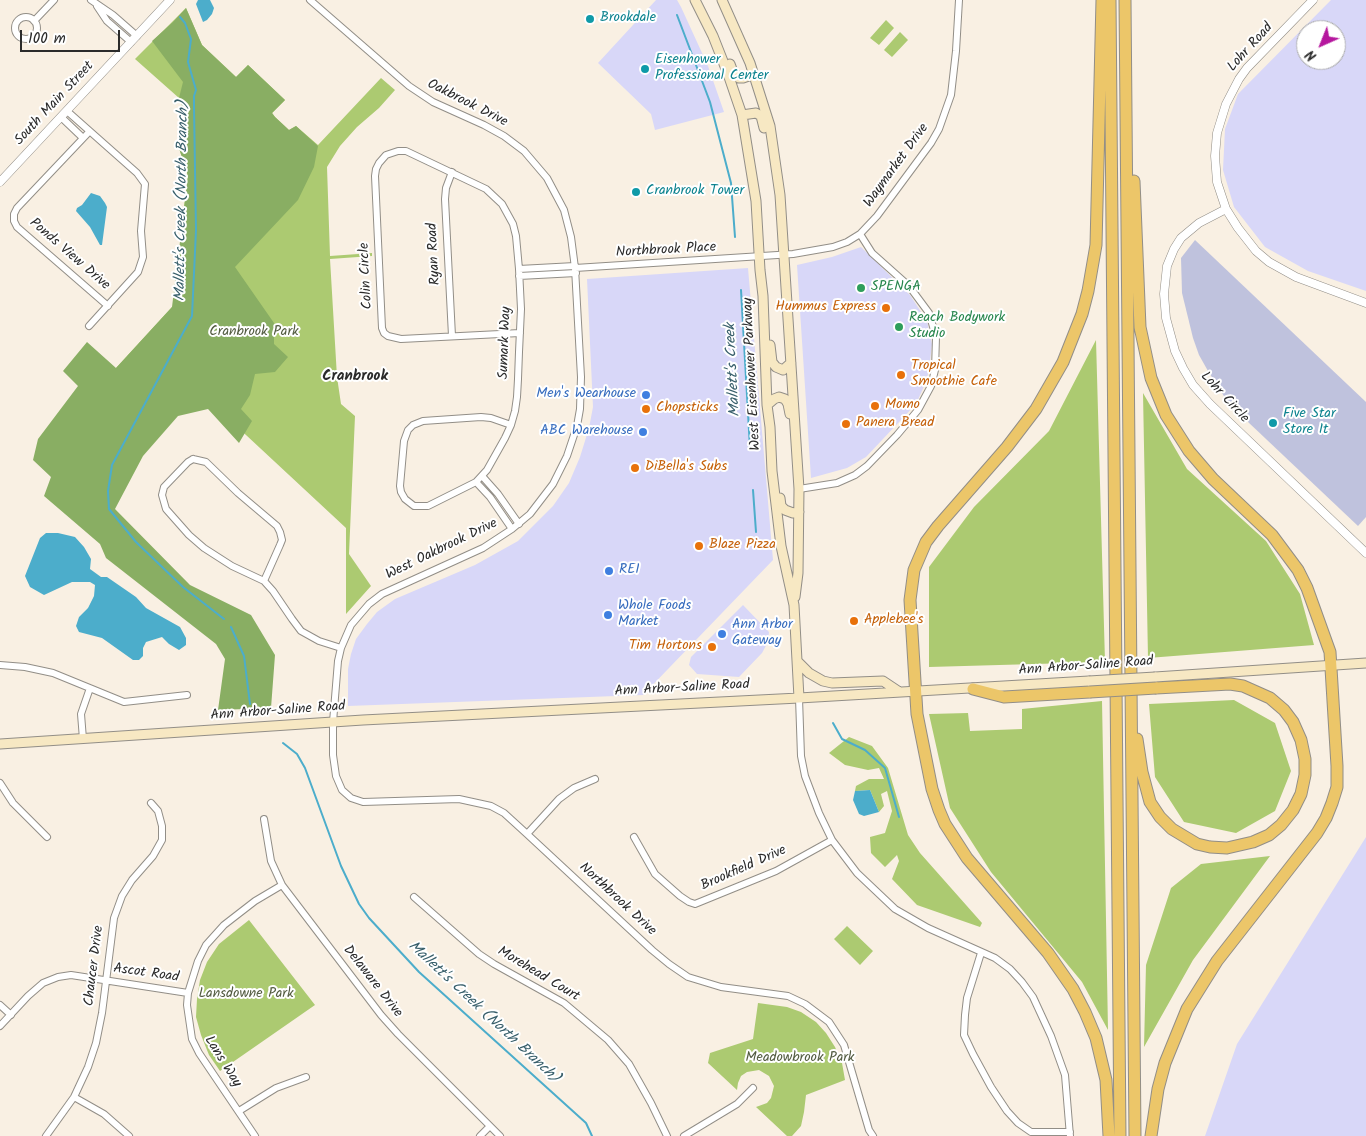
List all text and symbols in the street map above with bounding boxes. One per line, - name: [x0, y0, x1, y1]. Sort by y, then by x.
- place label: Brookdale: [600, 11, 656, 27]
- marker: Brookdale: [584, 13, 596, 25]
- scale bar: [22, 20, 122, 52]
- street label: Lohr Road: [1225, 20, 1277, 76]
- north arrow: [1296, 20, 1346, 70]
- text: 100 m: [28, 27, 66, 51]
- text: N: [1300, 44, 1322, 66]
- place label: Eisenhower Professional Center: [655, 53, 768, 85]
- street label: South Main Street: [12, 59, 98, 149]
- marker: Eisenhower Professional Center: [639, 63, 651, 75]
- street label: Oakbrook Drive: [424, 77, 510, 131]
- water label: Mallett's Creek (North Branch): [172, 101, 194, 301]
- street label: Waymarket Drive: [861, 121, 933, 211]
- place label: Cranbrook Tower: [646, 184, 744, 200]
- marker: Cranbrook Tower: [630, 186, 642, 198]
- street label: Ponds View Drive: [25, 215, 113, 295]
- street label: Ryan Road: [425, 222, 445, 286]
- street label: Northbrook Place: [615, 240, 717, 262]
- street label: Colin Circle: [357, 242, 377, 310]
- place label: SPENGA: [871, 280, 921, 296]
- marker: SPENGA: [855, 282, 867, 294]
- street label: West Eisenhower Parkway: [741, 297, 765, 451]
- place label: Hummus Express: [776, 300, 876, 316]
- marker: Hummus Express: [880, 302, 892, 314]
- street label: Sumark Way: [496, 306, 516, 380]
- place label: Reach Bodywork Studio: [909, 311, 1005, 344]
- marker: Reach Bodywork Studio: [893, 321, 905, 333]
- water label: Mallett's Creek: [723, 323, 745, 417]
- park label: Cranbrook Park: [209, 325, 299, 341]
- place label: Tropical Smoothie Cafe: [911, 359, 997, 392]
- district label: Cranbrook: [322, 368, 388, 386]
- marker: Tropical Smoothie Cafe: [895, 369, 907, 381]
- street label: Lohr Circle: [1196, 369, 1252, 427]
- place label: Men's Wearhouse: [536, 387, 636, 403]
- marker: Men's Wearhouse: [640, 389, 652, 401]
- place label: Momo: [885, 398, 920, 414]
- marker: Momo: [869, 400, 881, 412]
- place label: Chopsticks: [656, 401, 718, 417]
- marker: Chopsticks: [640, 403, 652, 415]
- place label: Five Star Store It: [1283, 407, 1336, 440]
- place label: Panera Bread: [856, 416, 934, 432]
- marker: Five Star Store It: [1267, 417, 1279, 429]
- marker: Panera Bread: [840, 418, 852, 430]
- place label: ABC Warehouse: [540, 424, 633, 440]
- marker: ABC Warehouse: [637, 426, 649, 438]
- place label: DiBella's Subs: [645, 460, 727, 476]
- marker: DiBella's Subs: [629, 462, 641, 474]
- street label: West Oakbrook Drive: [383, 516, 501, 584]
- place label: Blaze Pizza: [709, 538, 776, 554]
- marker: Blaze Pizza: [693, 540, 705, 552]
- place label: REI: [619, 563, 640, 579]
- marker: REI: [603, 565, 615, 577]
- place label: Whole Foods Market: [618, 599, 691, 632]
- marker: Whole Foods Market: [602, 609, 614, 621]
- place label: Applebee's: [864, 613, 924, 629]
- marker: Applebee's: [848, 615, 860, 627]
- place label: Ann Arbor Gateway: [732, 618, 793, 650]
- marker: Ann Arbor Gateway: [716, 628, 728, 640]
- place label: Tim Hortons: [629, 639, 702, 655]
- marker: Tim Hortons: [706, 641, 718, 653]
- street label: Ann Arbor-Saline Road: [1018, 654, 1154, 680]
- street label: Ann Arbor-Saline Road: [614, 677, 750, 701]
- street label: Ann Arbor-Saline Road: [210, 699, 346, 725]
- street label: Brookfield Drive: [699, 843, 789, 895]
- street label: Northbrook Drive: [575, 860, 659, 940]
- street label: Chaucer Drive: [82, 925, 108, 1007]
- water label: Mallett's Creek (North Branch): [404, 938, 562, 1088]
- street label: Delaware Drive: [339, 943, 405, 1021]
- street label: Morehead Court: [494, 944, 582, 1006]
- street label: Ascot Road: [112, 961, 180, 987]
- park label: Lansdowne Park: [198, 987, 294, 1003]
- street label: Lans Way: [200, 1033, 244, 1091]
- park label: Meadowbrook Park: [746, 1051, 854, 1067]

